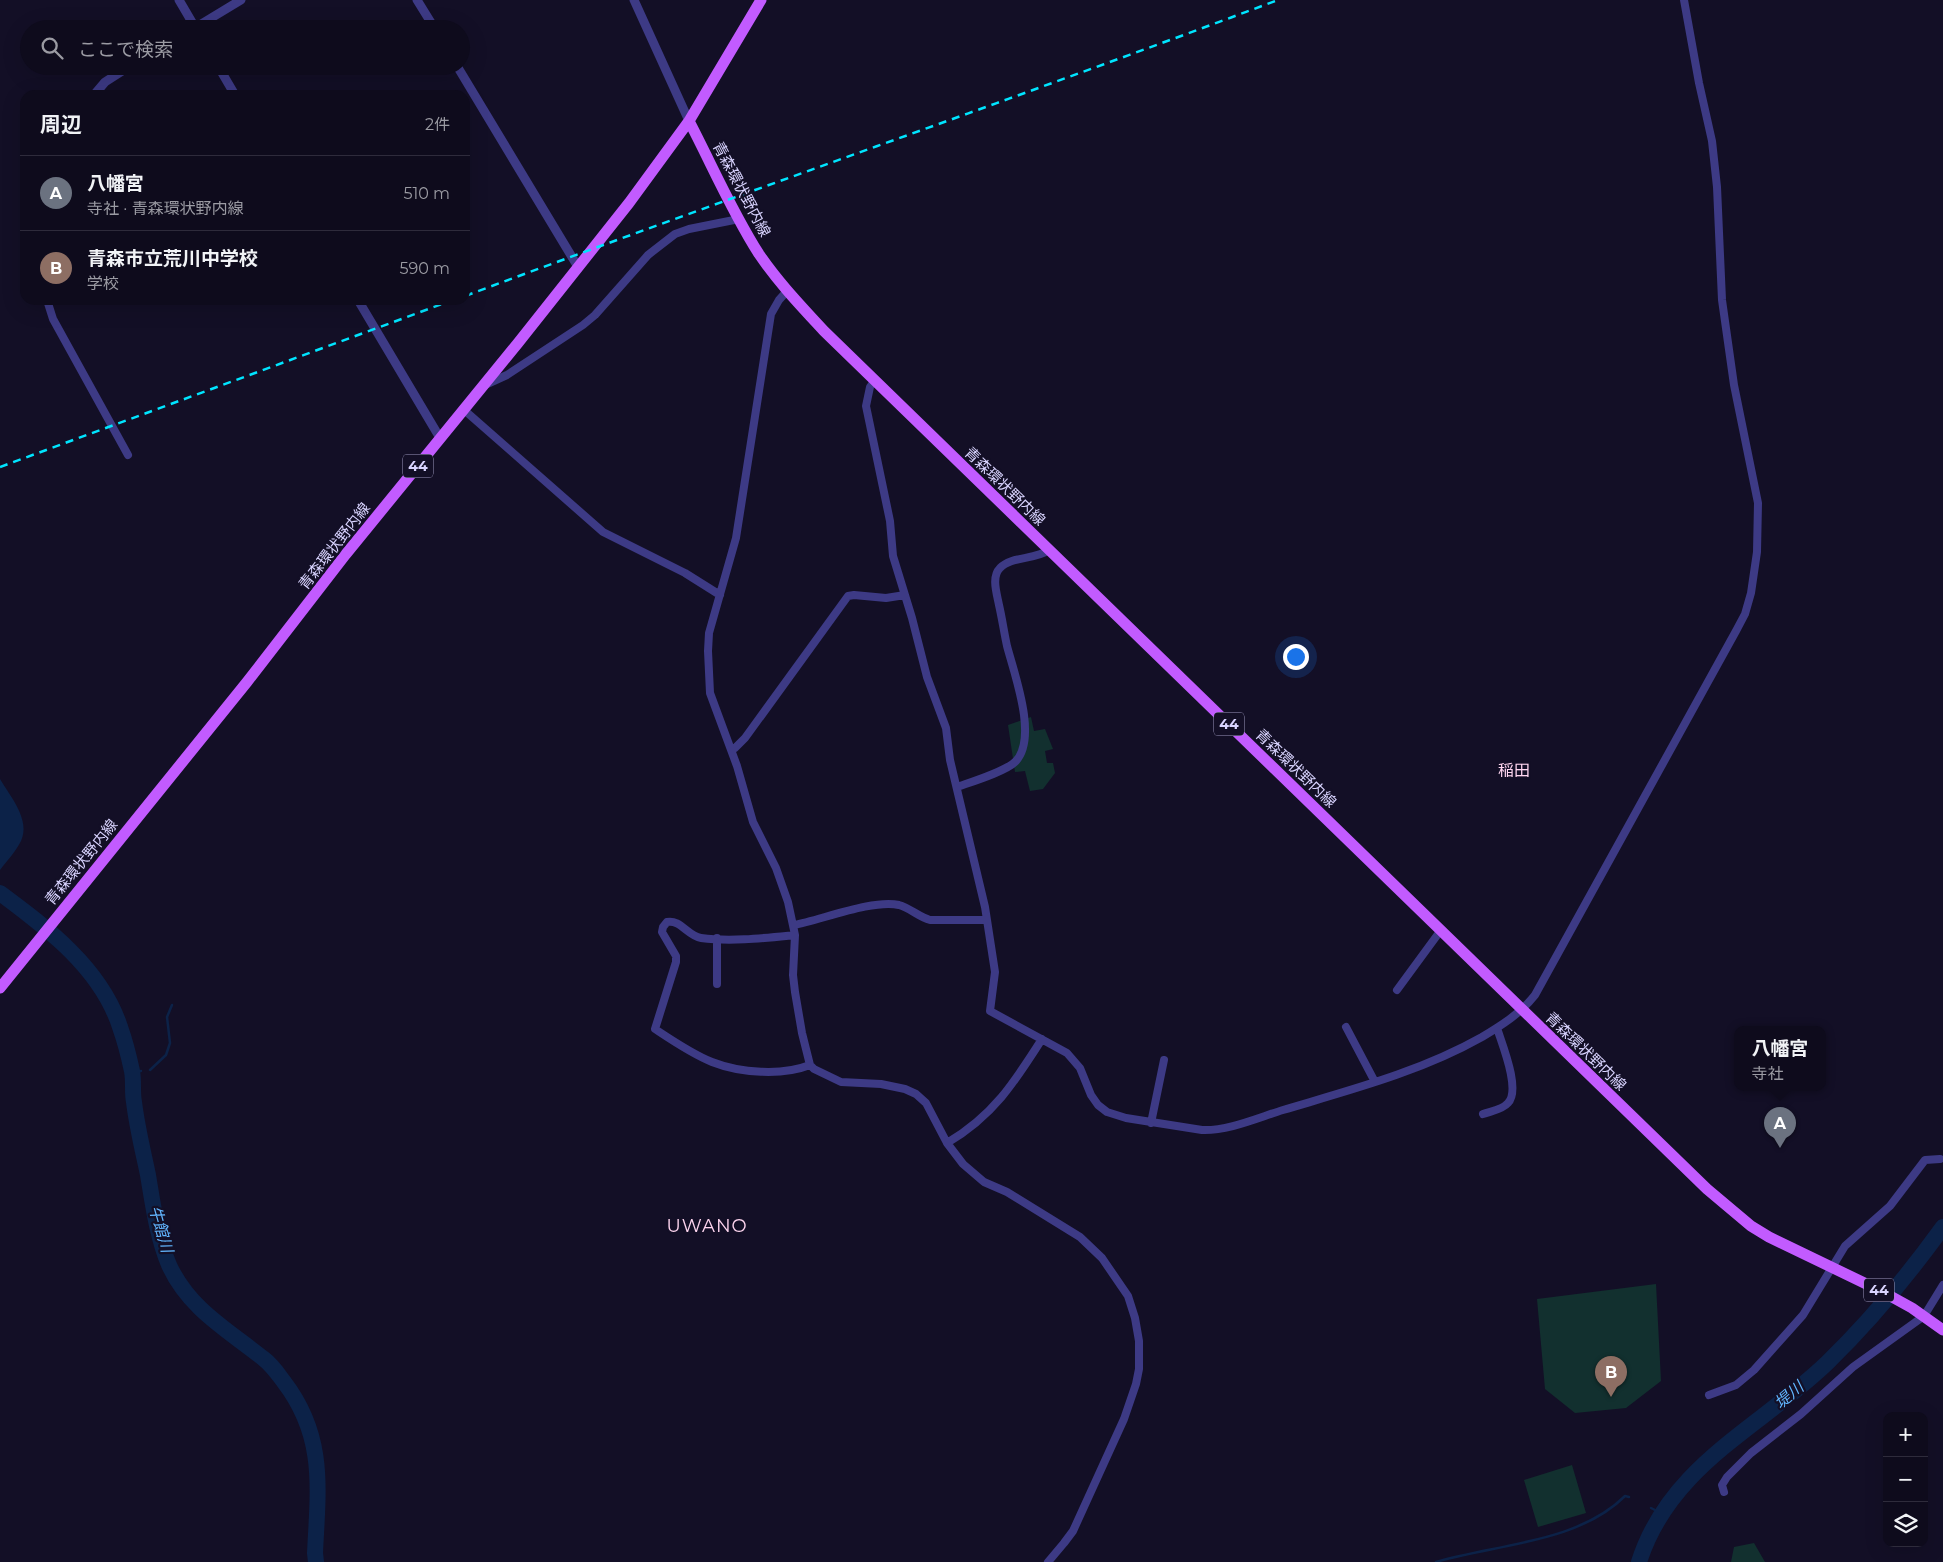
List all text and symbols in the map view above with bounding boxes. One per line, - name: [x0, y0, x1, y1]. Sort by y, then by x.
- search box: [20, 20, 470, 75]
- icon: search: [38, 34, 66, 62]
- text: ここで検索: [78, 38, 173, 61]
- text: 周辺: [40, 112, 82, 137]
- text: 2件: [425, 115, 450, 134]
- street label: 青森環状野内線: [709, 138, 775, 240]
- text: 八幡宮: [87, 172, 144, 195]
- text: A: [50, 184, 62, 203]
- text: 510 m: [403, 184, 450, 203]
- text: 寺社 · 青森環状野内線: [87, 199, 243, 218]
- text: 青森市立荒川中学校: [87, 247, 258, 270]
- text: B: [50, 259, 62, 278]
- text: 590 m: [399, 259, 450, 278]
- text: 学校: [87, 274, 119, 293]
- street label: 青森環状野内線: [961, 443, 1049, 529]
- road number: 44: [403, 454, 433, 478]
- street label: 青森環状野内線: [294, 499, 374, 593]
- your location: [1283, 644, 1309, 670]
- road number: 44: [1214, 712, 1244, 736]
- street label: 青森環状野内線: [1252, 725, 1340, 811]
- district label: 稲田: [1498, 761, 1530, 780]
- street label: 青森環状野内線: [41, 815, 121, 909]
- street label: 青森環状野内線: [1542, 1008, 1630, 1094]
- popup: [1734, 1026, 1826, 1091]
- text: 八幡宮: [1751, 1037, 1809, 1060]
- text: 寺社: [1751, 1064, 1784, 1083]
- pin: A: [1764, 1107, 1796, 1148]
- water label: 牛館川: [145, 1203, 177, 1257]
- district label: UWANO: [666, 1215, 748, 1237]
- road number: 44: [1864, 1278, 1894, 1302]
- pin: B: [1595, 1356, 1627, 1397]
- water label: 堤川: [1771, 1376, 1809, 1413]
- map controls: [1883, 1412, 1928, 1547]
- button: +: [1883, 1412, 1928, 1457]
- button: −: [1883, 1457, 1928, 1502]
- button: layers: [1883, 1502, 1928, 1547]

